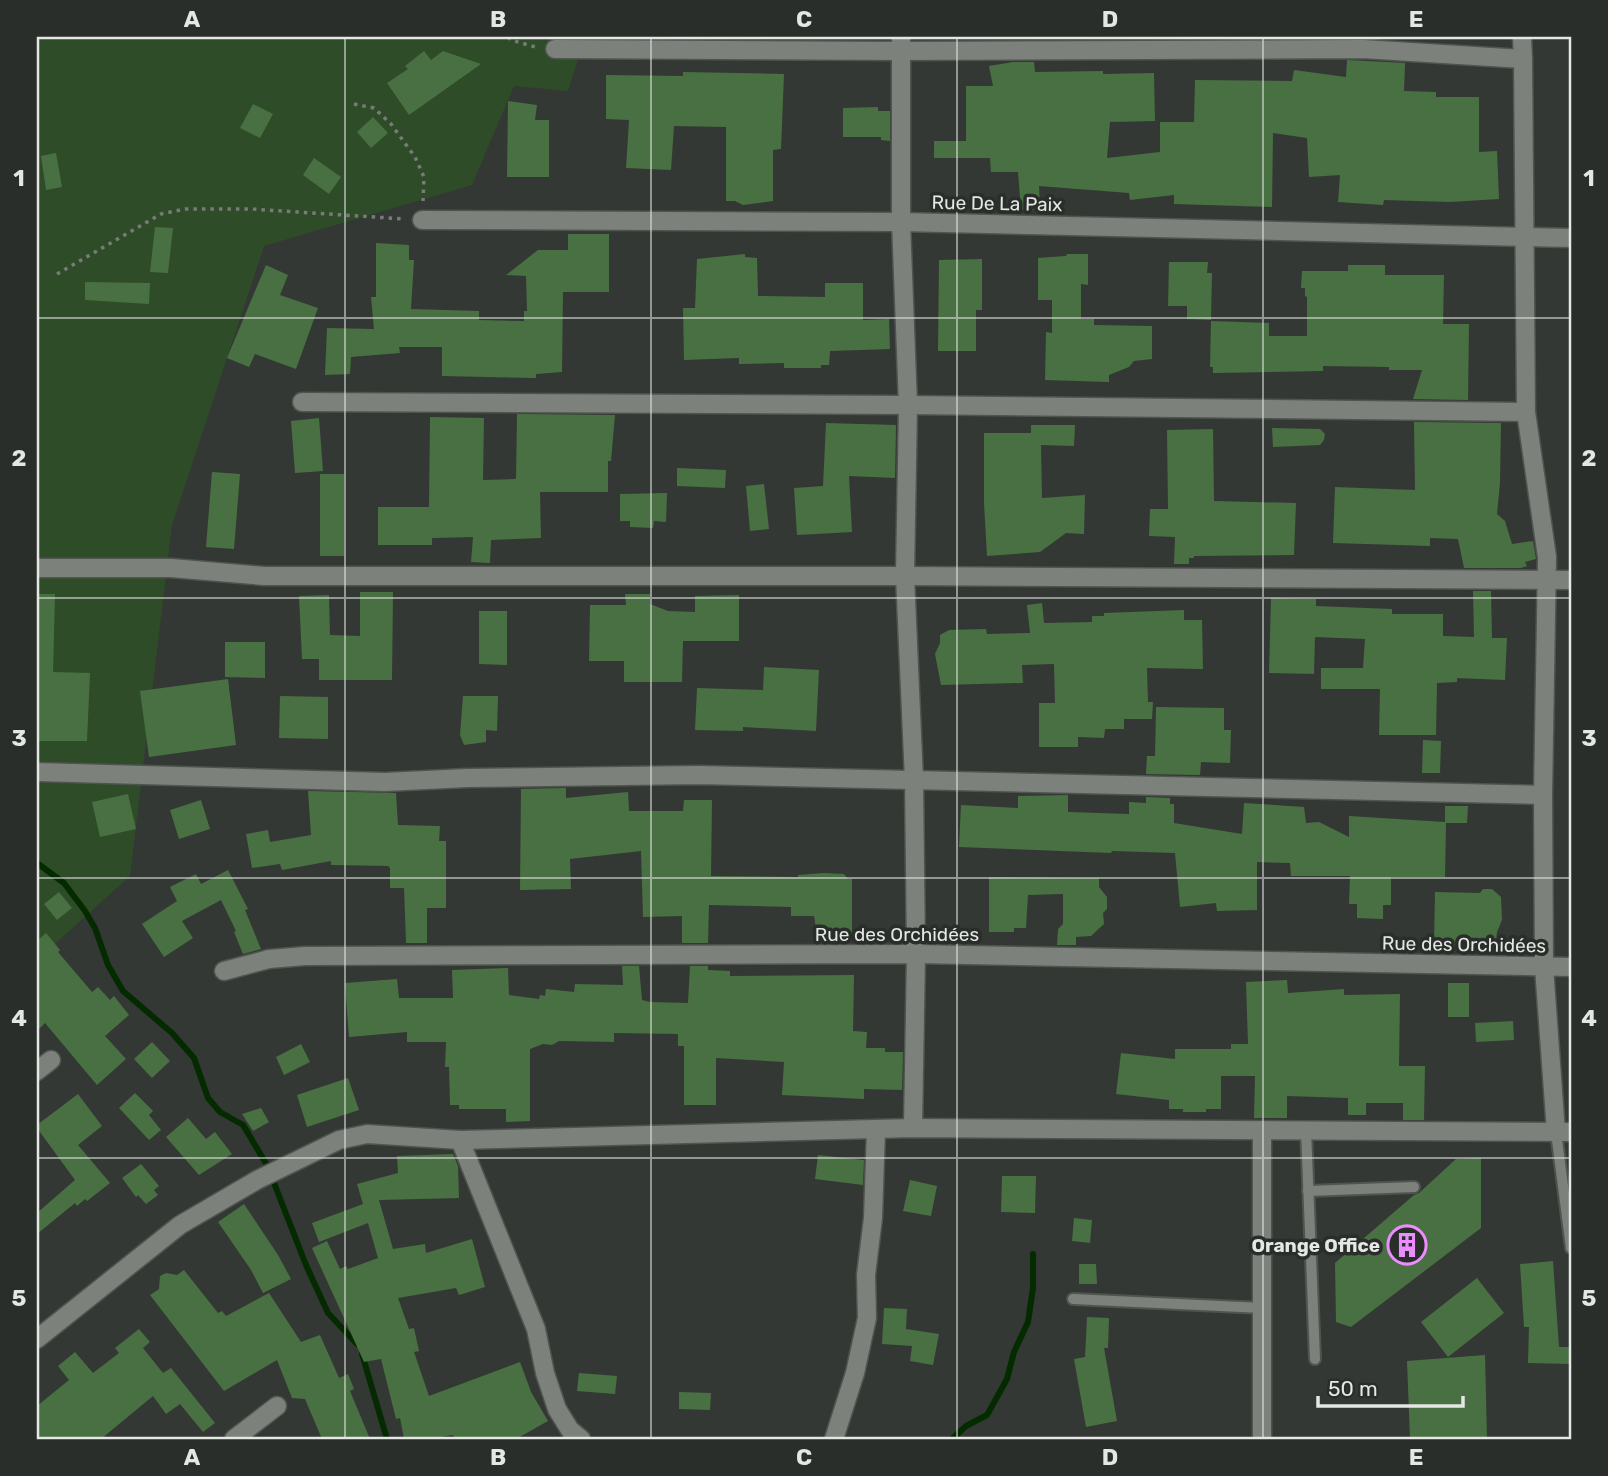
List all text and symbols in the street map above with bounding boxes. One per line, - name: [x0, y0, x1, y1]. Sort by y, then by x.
- text: A: [184, 5, 201, 33]
- text: B: [490, 5, 506, 33]
- text: C: [796, 5, 812, 33]
- text: D: [1102, 5, 1118, 33]
- text: E: [1409, 5, 1423, 33]
- text: 1: [13, 164, 25, 192]
- text: 1: [1583, 164, 1595, 192]
- street label: Rue De La Paix: [931, 191, 1063, 216]
- text: 2: [12, 444, 26, 472]
- text: 2: [1582, 444, 1596, 472]
- text: 3: [11, 724, 27, 752]
- text: 3: [1581, 724, 1597, 752]
- street label: Rue des Orchidées: [815, 923, 979, 946]
- street label: Rue des Orchidées: [1382, 932, 1546, 957]
- text: 4: [11, 1004, 27, 1032]
- text: 4: [1581, 1004, 1597, 1032]
- building icon: Orange Office: [1386, 1224, 1428, 1266]
- place label: Orange Office: [1251, 1234, 1380, 1257]
- text: 5: [12, 1284, 27, 1312]
- text: 5: [1582, 1284, 1597, 1312]
- scale bar: [1318, 1364, 1463, 1408]
- text: 50 m: [1328, 1376, 1378, 1401]
- text: A: [184, 1443, 201, 1471]
- text: B: [490, 1443, 506, 1471]
- text: C: [796, 1443, 812, 1471]
- text: D: [1102, 1443, 1118, 1471]
- text: E: [1409, 1443, 1423, 1471]

